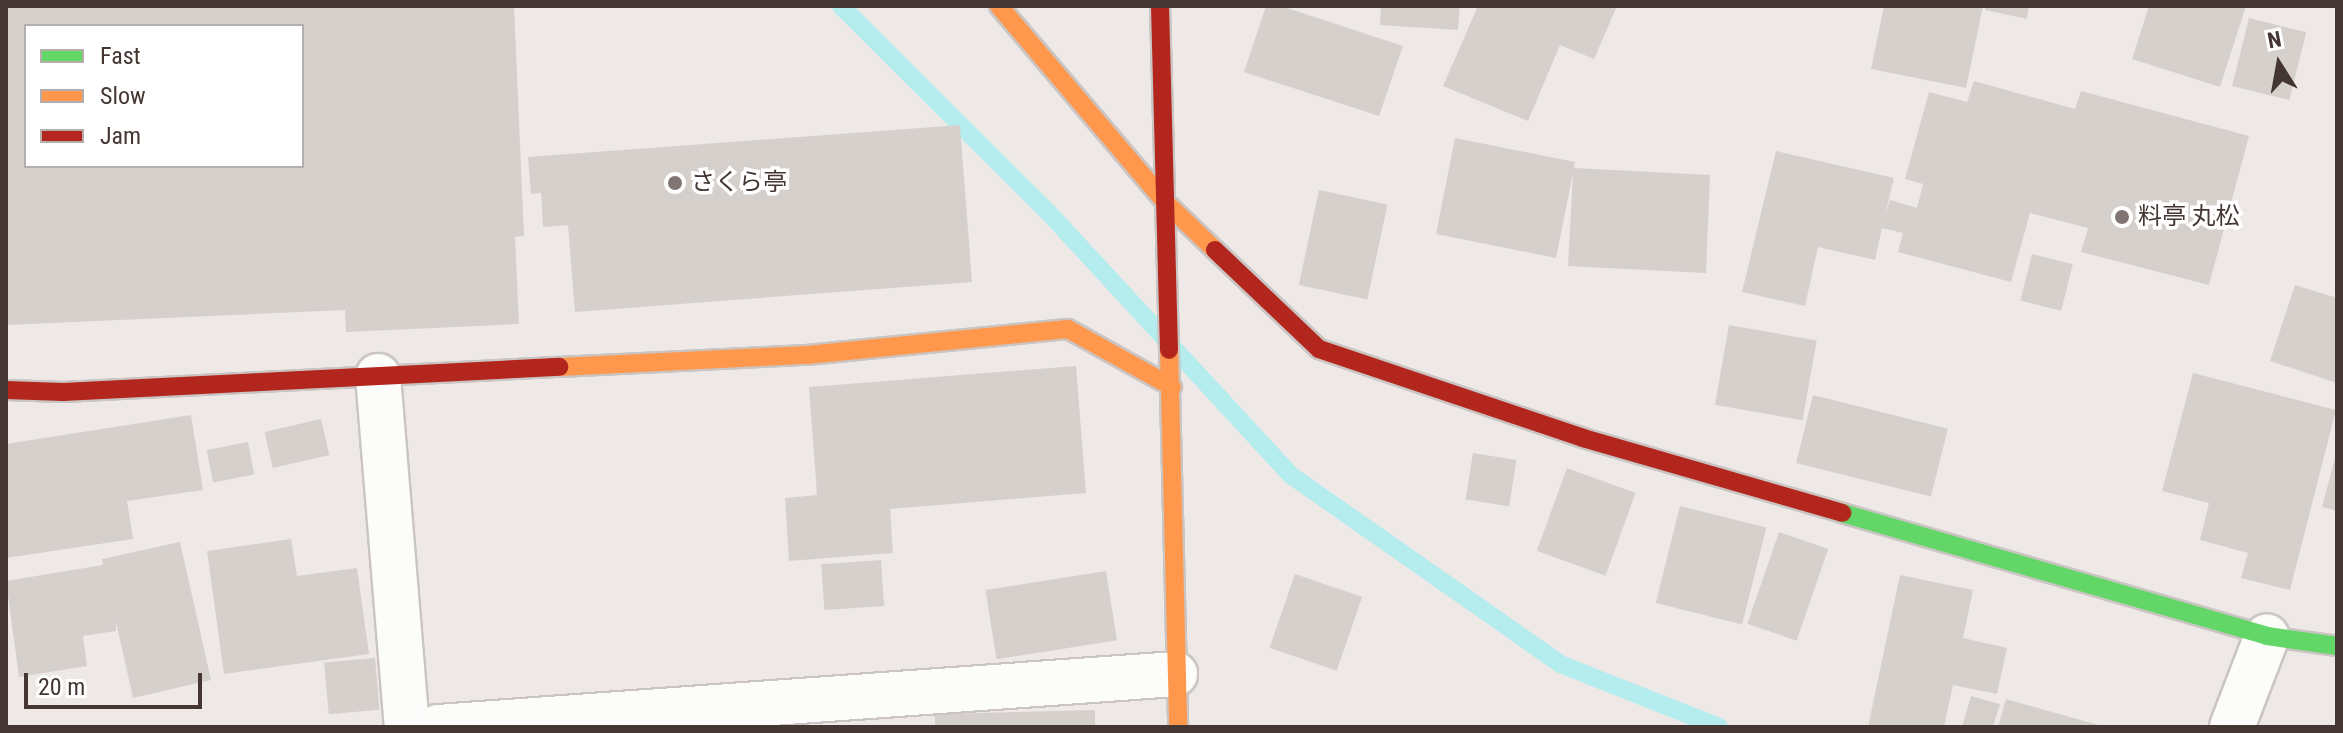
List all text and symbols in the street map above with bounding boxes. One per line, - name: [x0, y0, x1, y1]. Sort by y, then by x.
- legend: [24, 24, 304, 168]
- north arrow: [2239, 24, 2319, 104]
- text: N: [2265, 26, 2283, 54]
- text: Fast: [100, 42, 141, 70]
- text: Slow: [100, 82, 146, 110]
- text: Jam: [100, 122, 141, 150]
- place label: さくら亭: [691, 169, 787, 197]
- marker: さくら亭: [666, 174, 684, 192]
- place label: 料亭 丸松: [2138, 203, 2240, 231]
- marker: 料亭 丸松: [2113, 208, 2131, 226]
- scale bar: [28, 657, 206, 707]
- text: 20 m: [38, 673, 85, 701]

